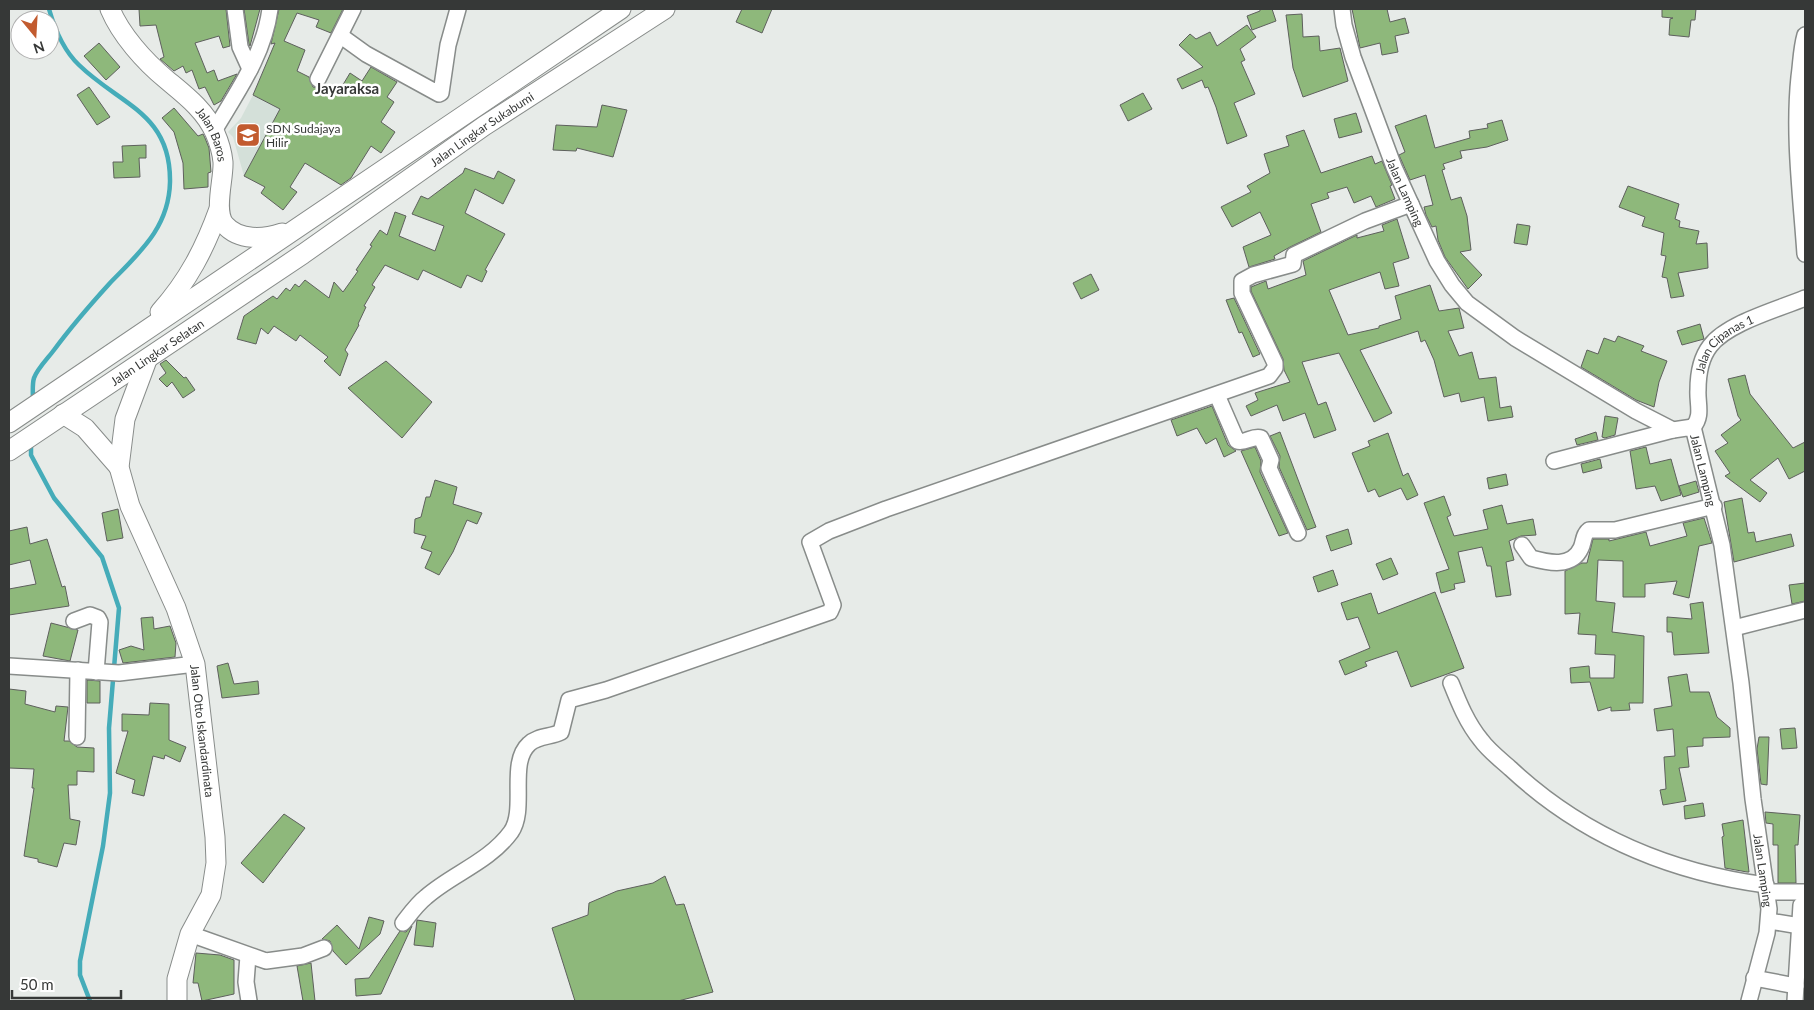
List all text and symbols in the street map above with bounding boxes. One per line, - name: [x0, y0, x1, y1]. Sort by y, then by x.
- north arrow: [10, 10, 60, 60]
- text: N: [31, 38, 47, 58]
- district label: Jayaraksa: [315, 79, 379, 97]
- street label: Jalan Lingkar Sukabumi: [427, 88, 536, 169]
- street label: Jalan Baros: [193, 103, 230, 162]
- place label: SDN Sudajaya Hilir: [266, 121, 340, 150]
- school or university icon: SDN Sudajaya Hilir: [235, 122, 261, 148]
- street label: Jalan Lamping: [1384, 155, 1428, 229]
- street label: Jalan Cipanas 1: [1692, 311, 1756, 374]
- street label: Jalan Lingkar Selatan: [107, 315, 206, 389]
- street label: Jalan Lamping: [1688, 433, 1720, 508]
- street label: Jalan Otto Iskandardinata: [188, 663, 218, 798]
- street label: Jalan Lamping: [1751, 833, 1776, 908]
- scale bar: [12, 968, 121, 1000]
- text: 50 m: [20, 975, 54, 993]

